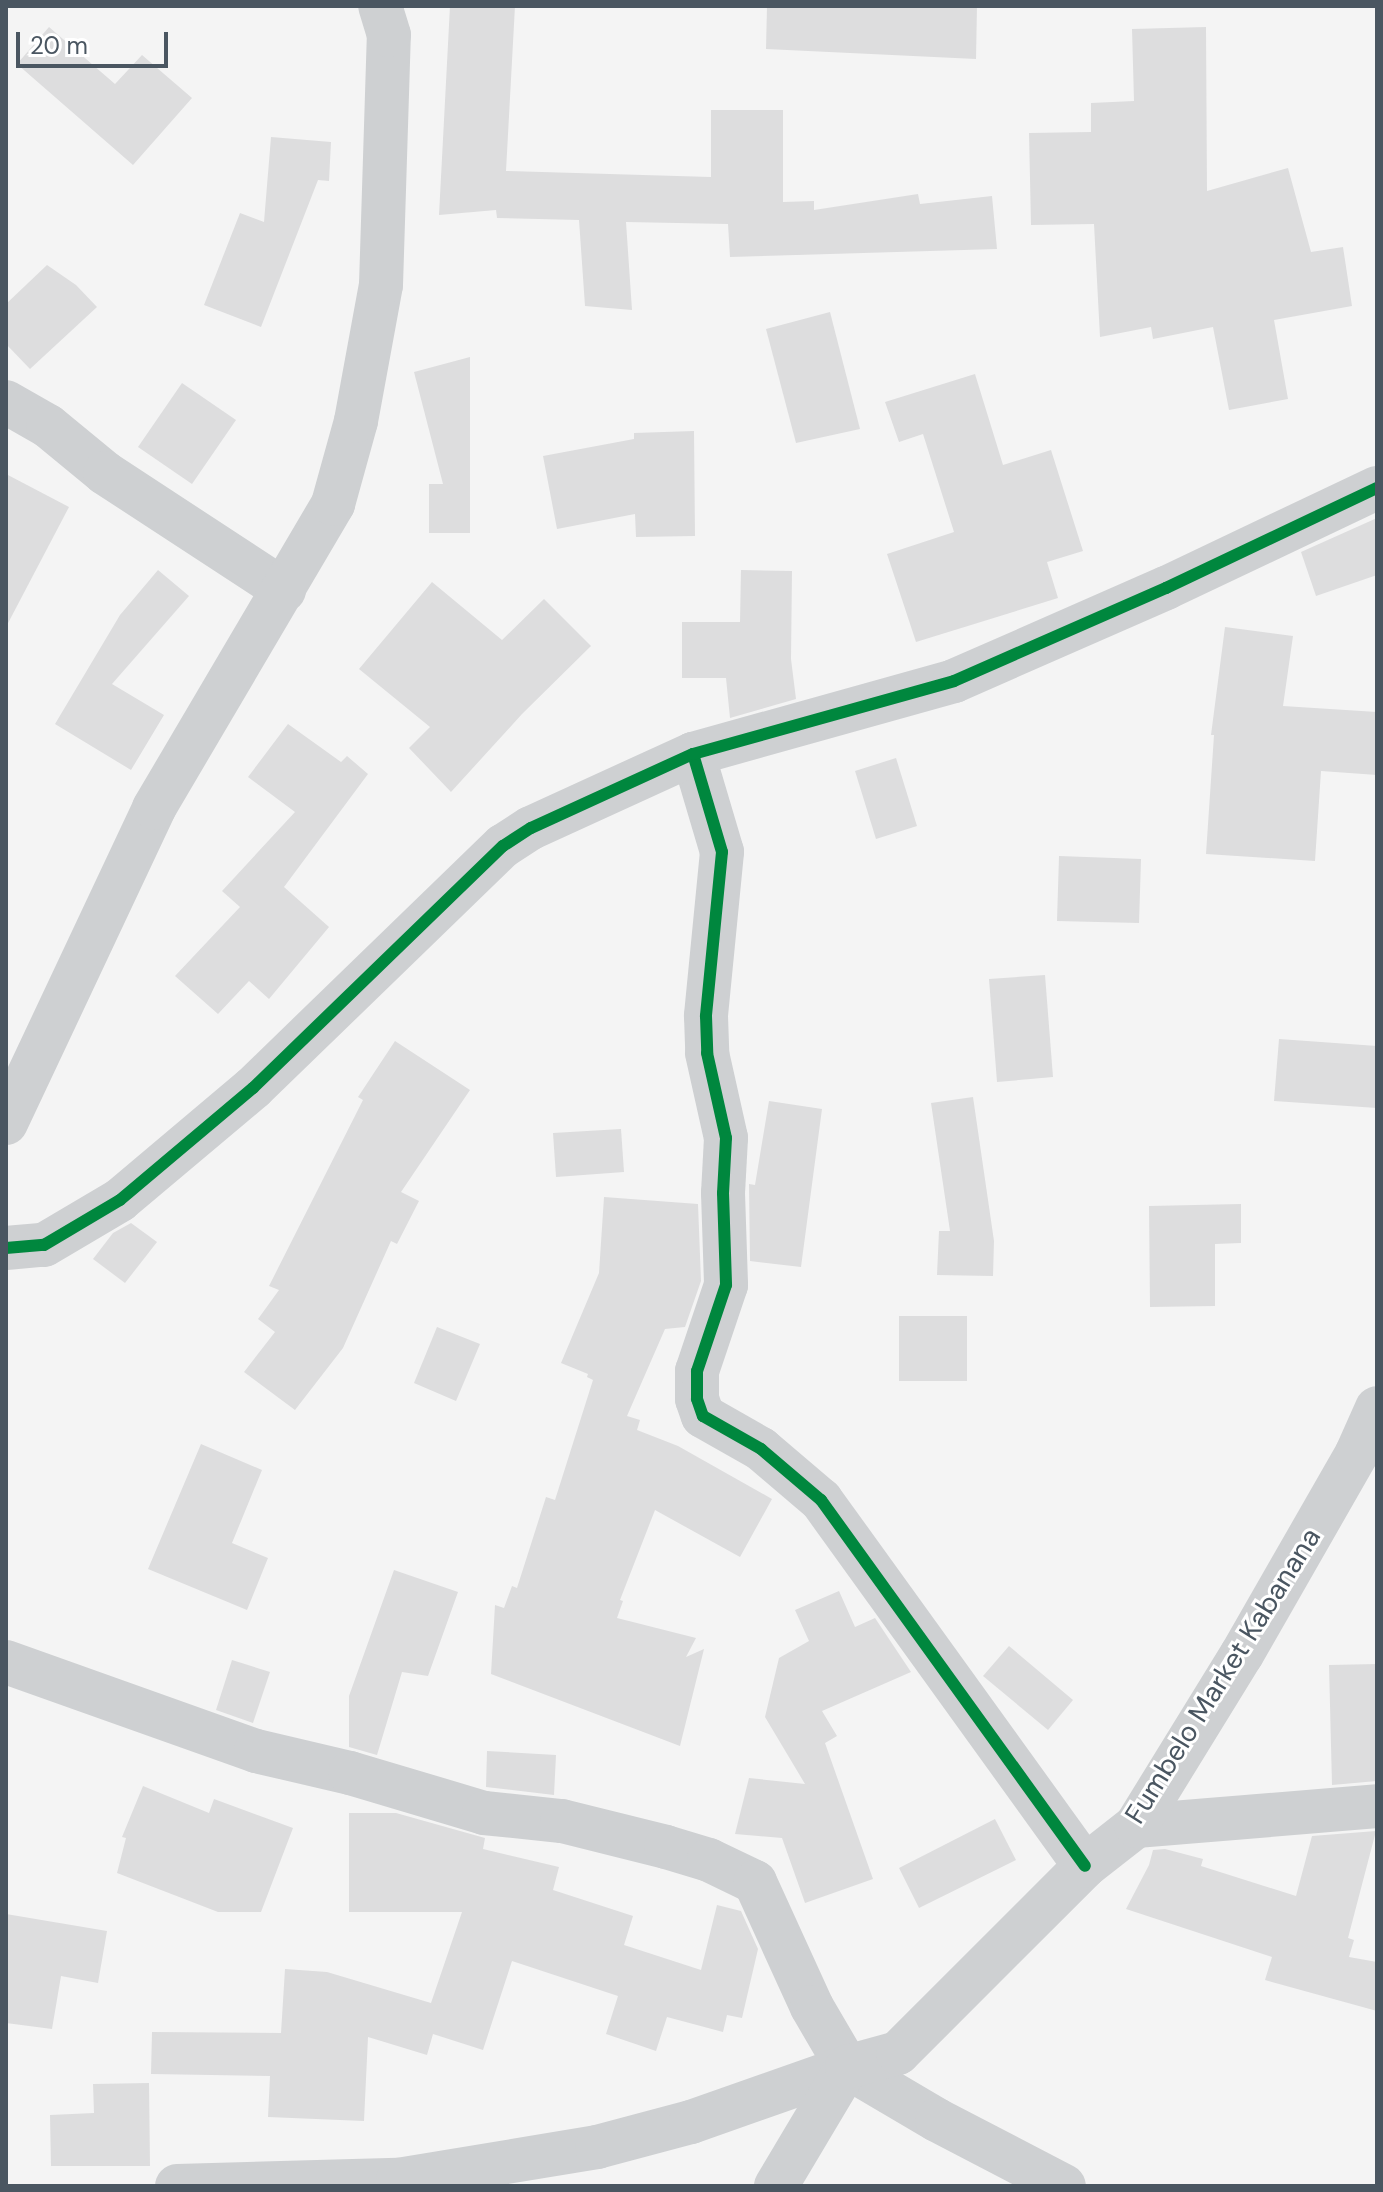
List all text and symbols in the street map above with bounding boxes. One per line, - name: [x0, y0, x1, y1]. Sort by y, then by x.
- scale bar: [20, 16, 172, 66]
- text: 20 m: [30, 30, 88, 61]
- street label: Fumbelo Market Kabanana: [1118, 1522, 1328, 1830]

